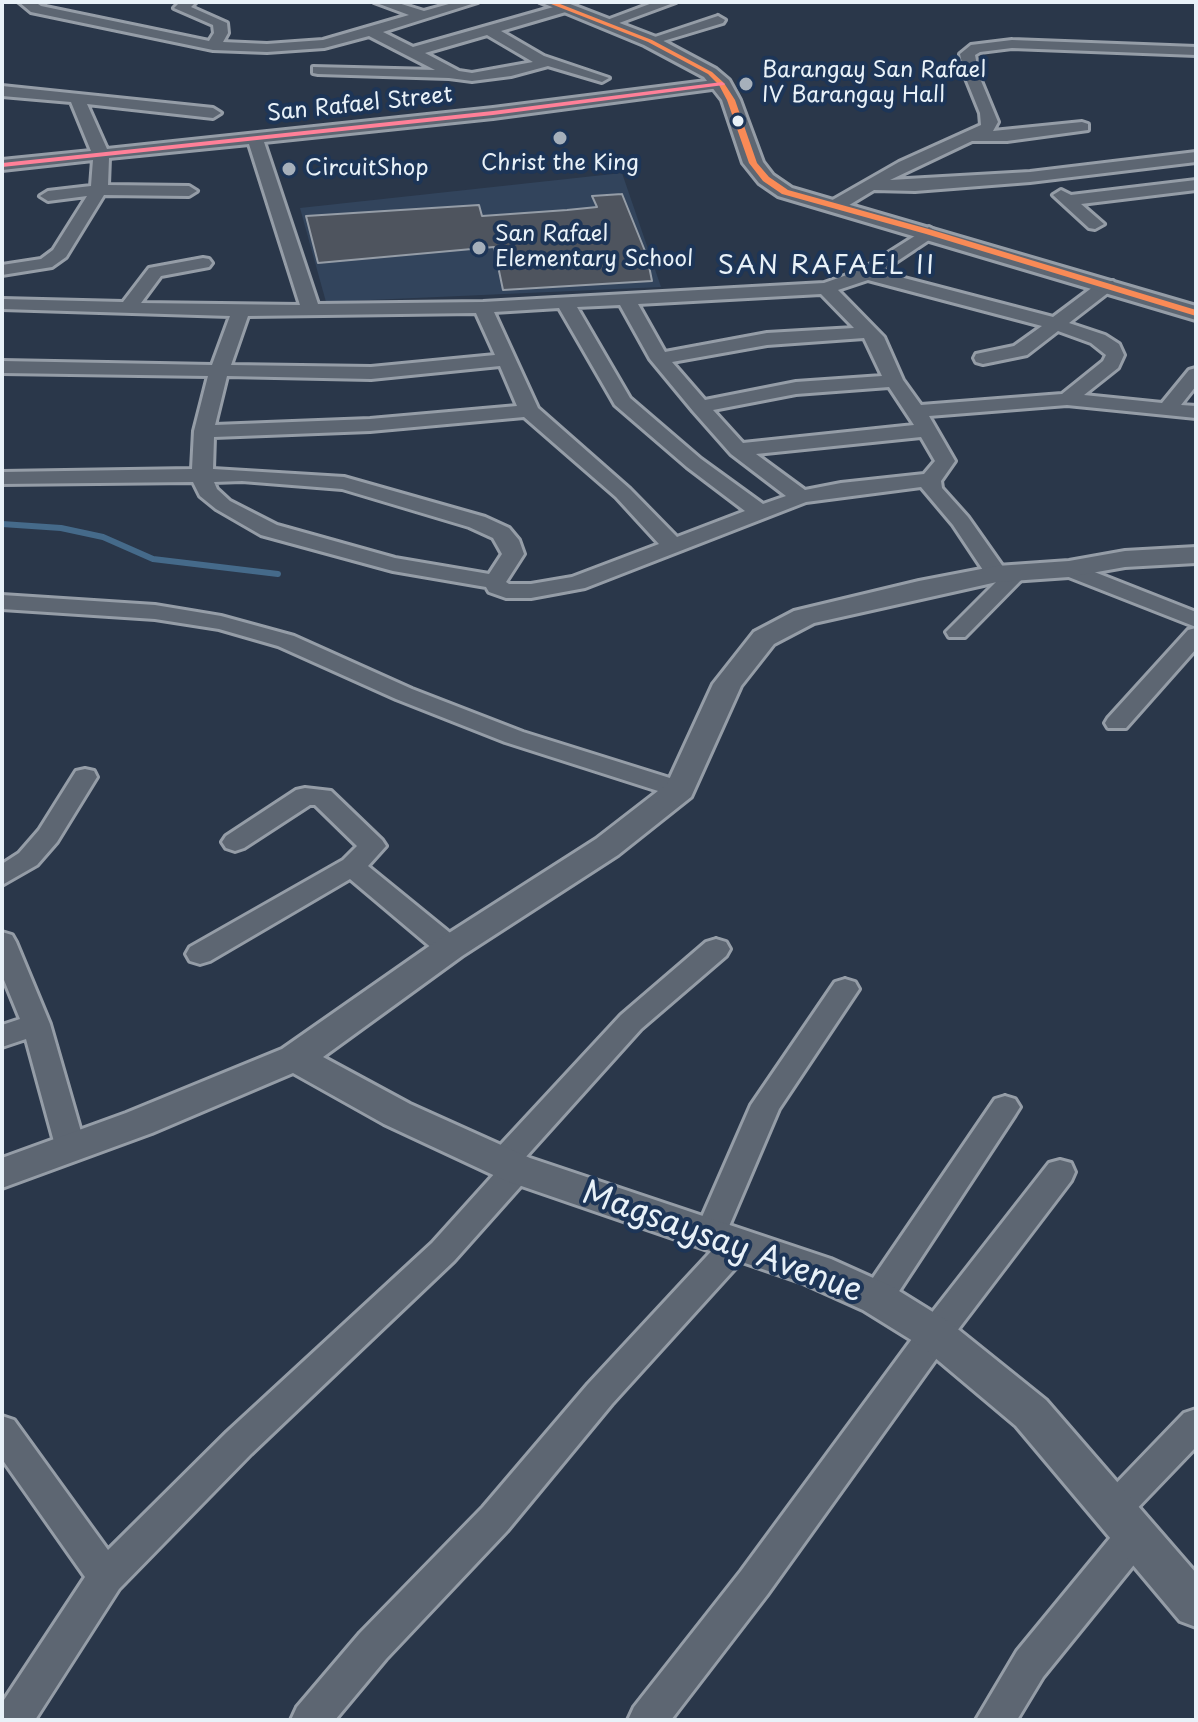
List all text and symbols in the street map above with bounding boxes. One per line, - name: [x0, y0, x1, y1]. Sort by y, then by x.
- place label: Barangay San Rafael IV Barangay Hall: [762, 58, 986, 110]
- marker: Barangay San Rafael IV Barangay Hall: [737, 75, 755, 93]
- street label: San Rafael Street: [266, 82, 454, 128]
- unlabelled marker: [730, 113, 746, 129]
- marker: Christ the King: [551, 129, 569, 147]
- place label: Christ the King: [481, 151, 639, 177]
- place label: CircuitShop: [305, 156, 429, 182]
- marker: CircuitShop: [280, 160, 298, 178]
- place label: San Rafael Elementary School: [495, 222, 693, 274]
- marker: San Rafael Elementary School: [470, 239, 488, 257]
- district label: SAN RAFAEL II: [719, 251, 935, 283]
- street label: Magsaysay Avenue: [577, 1174, 867, 1312]

